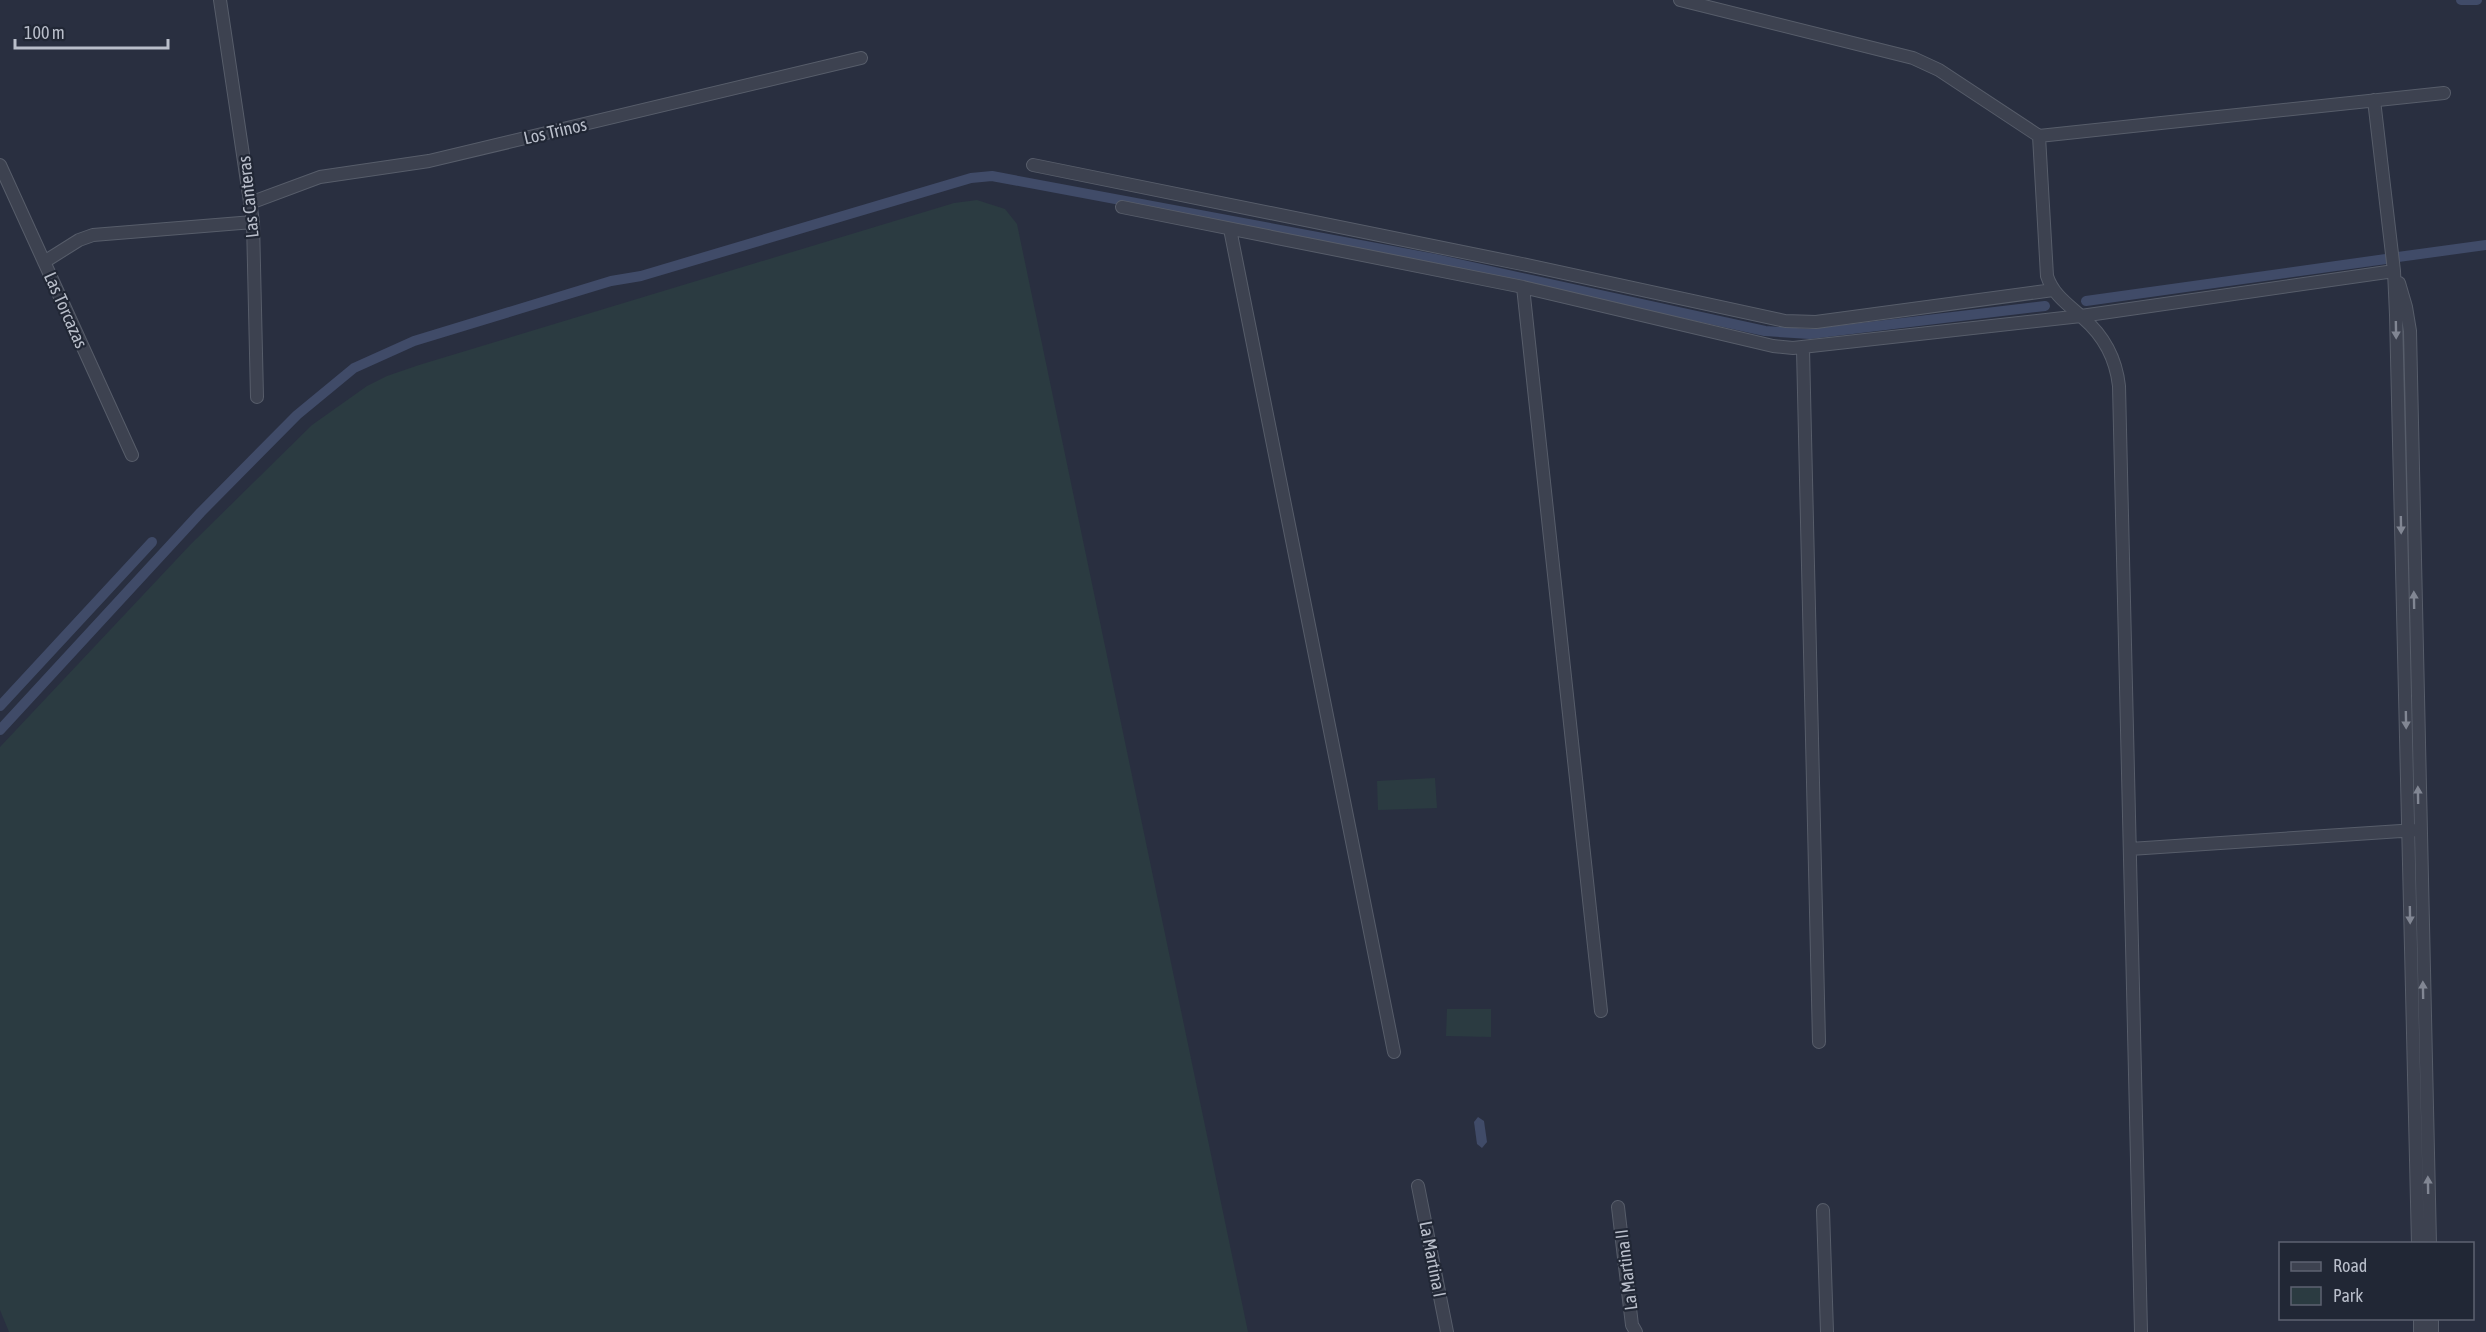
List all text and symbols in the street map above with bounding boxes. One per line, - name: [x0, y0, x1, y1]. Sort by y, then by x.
- scale bar: [15, 12, 168, 50]
- text: 100 m: [24, 22, 65, 43]
- street label: Los Trinos: [521, 114, 589, 148]
- street label: Las Canteras: [233, 155, 263, 239]
- street label: Las Torcazas: [40, 269, 92, 351]
- one-way arrow: [2391, 320, 2401, 339]
- one-way arrow: [2396, 515, 2406, 534]
- one-way arrow: [2410, 591, 2419, 610]
- one-way arrow: [2401, 710, 2410, 729]
- one-way arrow: [2414, 786, 2423, 805]
- one-way arrow: [2406, 905, 2415, 924]
- one-way arrow: [2419, 981, 2428, 1000]
- one-way arrow: [2424, 1176, 2433, 1195]
- street label: La Martina I: [1415, 1219, 1451, 1299]
- street label: La Martina II: [1611, 1228, 1641, 1312]
- legend: [2279, 1242, 2474, 1320]
- text: Road: [2333, 1255, 2367, 1276]
- text: Park: [2333, 1285, 2363, 1306]

